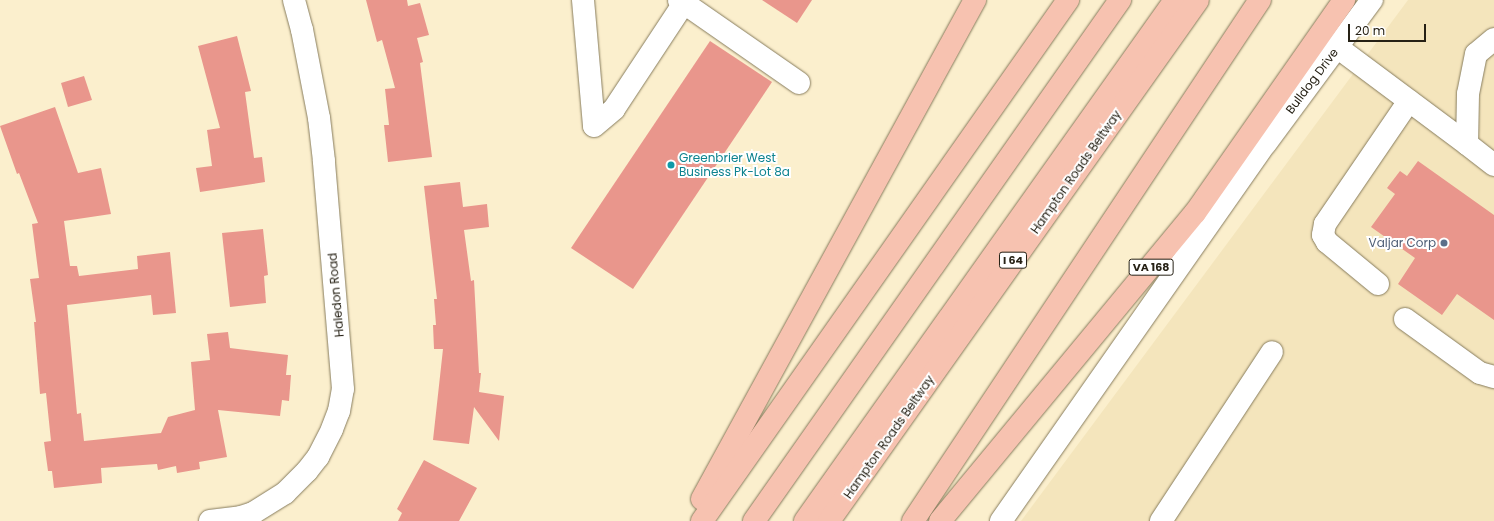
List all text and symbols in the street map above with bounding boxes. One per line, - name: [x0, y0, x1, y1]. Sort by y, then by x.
- scale bar: [1350, 16, 1428, 42]
- text: 20 m: [1355, 22, 1385, 39]
- street label: Bulldog Drive: [1283, 45, 1341, 117]
- street label: Hampton Roads Beltway: [1028, 108, 1124, 236]
- place label: Greenbrier West Business Pk-Lot 8a: [679, 151, 790, 179]
- marker: Greenbrier West Business Pk-Lot 8a: [666, 160, 676, 170]
- place label: Valjar Corp: [1369, 236, 1436, 250]
- marker: Valjar Corp: [1439, 238, 1449, 248]
- road number: I 64: [998, 251, 1028, 269]
- street label: Haledon Road: [325, 252, 347, 338]
- road number: VA 168: [1128, 258, 1174, 276]
- street label: Hampton Roads Beltway: [841, 373, 937, 501]

